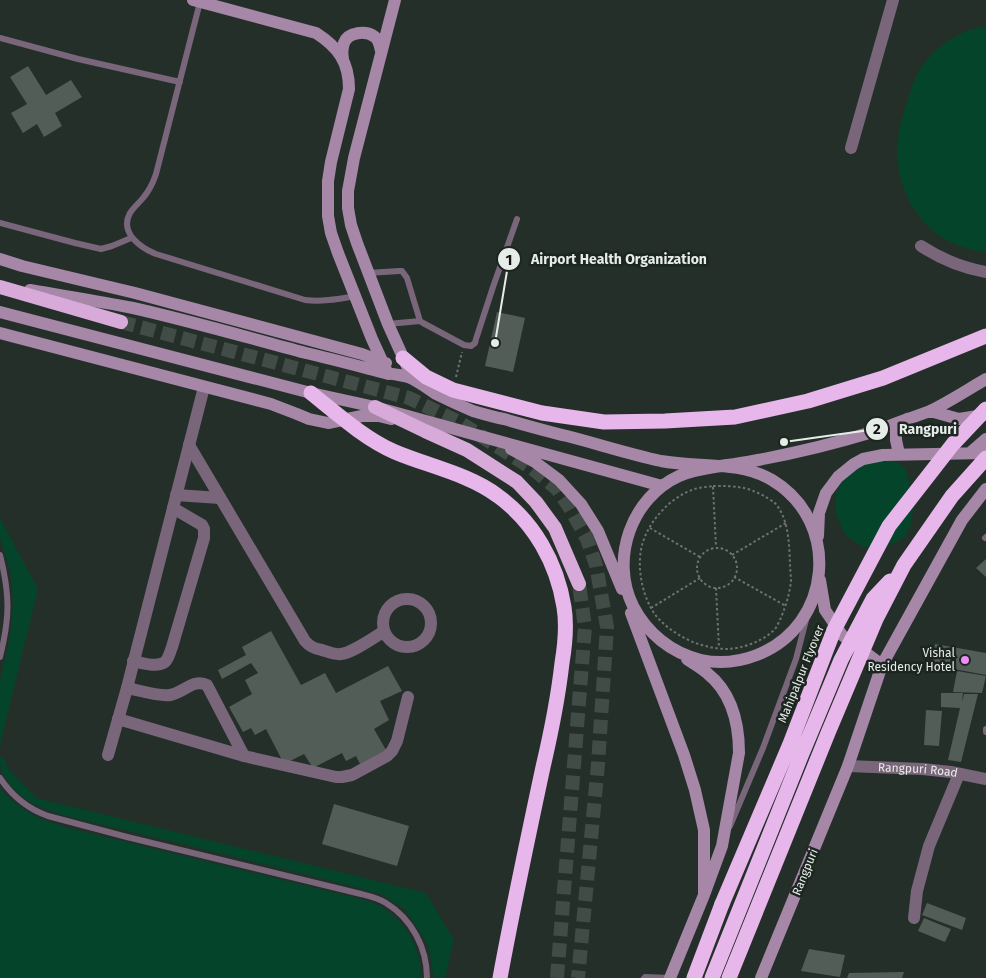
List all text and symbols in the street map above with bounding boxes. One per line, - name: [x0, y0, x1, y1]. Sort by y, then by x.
- callout: Airport Health Organization: [496, 245, 717, 274]
- text: 1: [506, 251, 512, 269]
- text: Airport Health Organization: [530, 251, 707, 268]
- callout: Rangpuri: [864, 415, 967, 444]
- text: 2: [873, 420, 881, 438]
- text: Rangpuri: [899, 421, 957, 438]
- street label: Mahipalpur Flyover: [775, 623, 827, 725]
- place label: Vishal Residency Hotel: [867, 646, 955, 674]
- marker: Vishal Residency Hotel: [959, 654, 971, 666]
- street label: Rangpuri Road: [878, 760, 959, 780]
- street label: Rangpuri: [789, 847, 821, 897]

